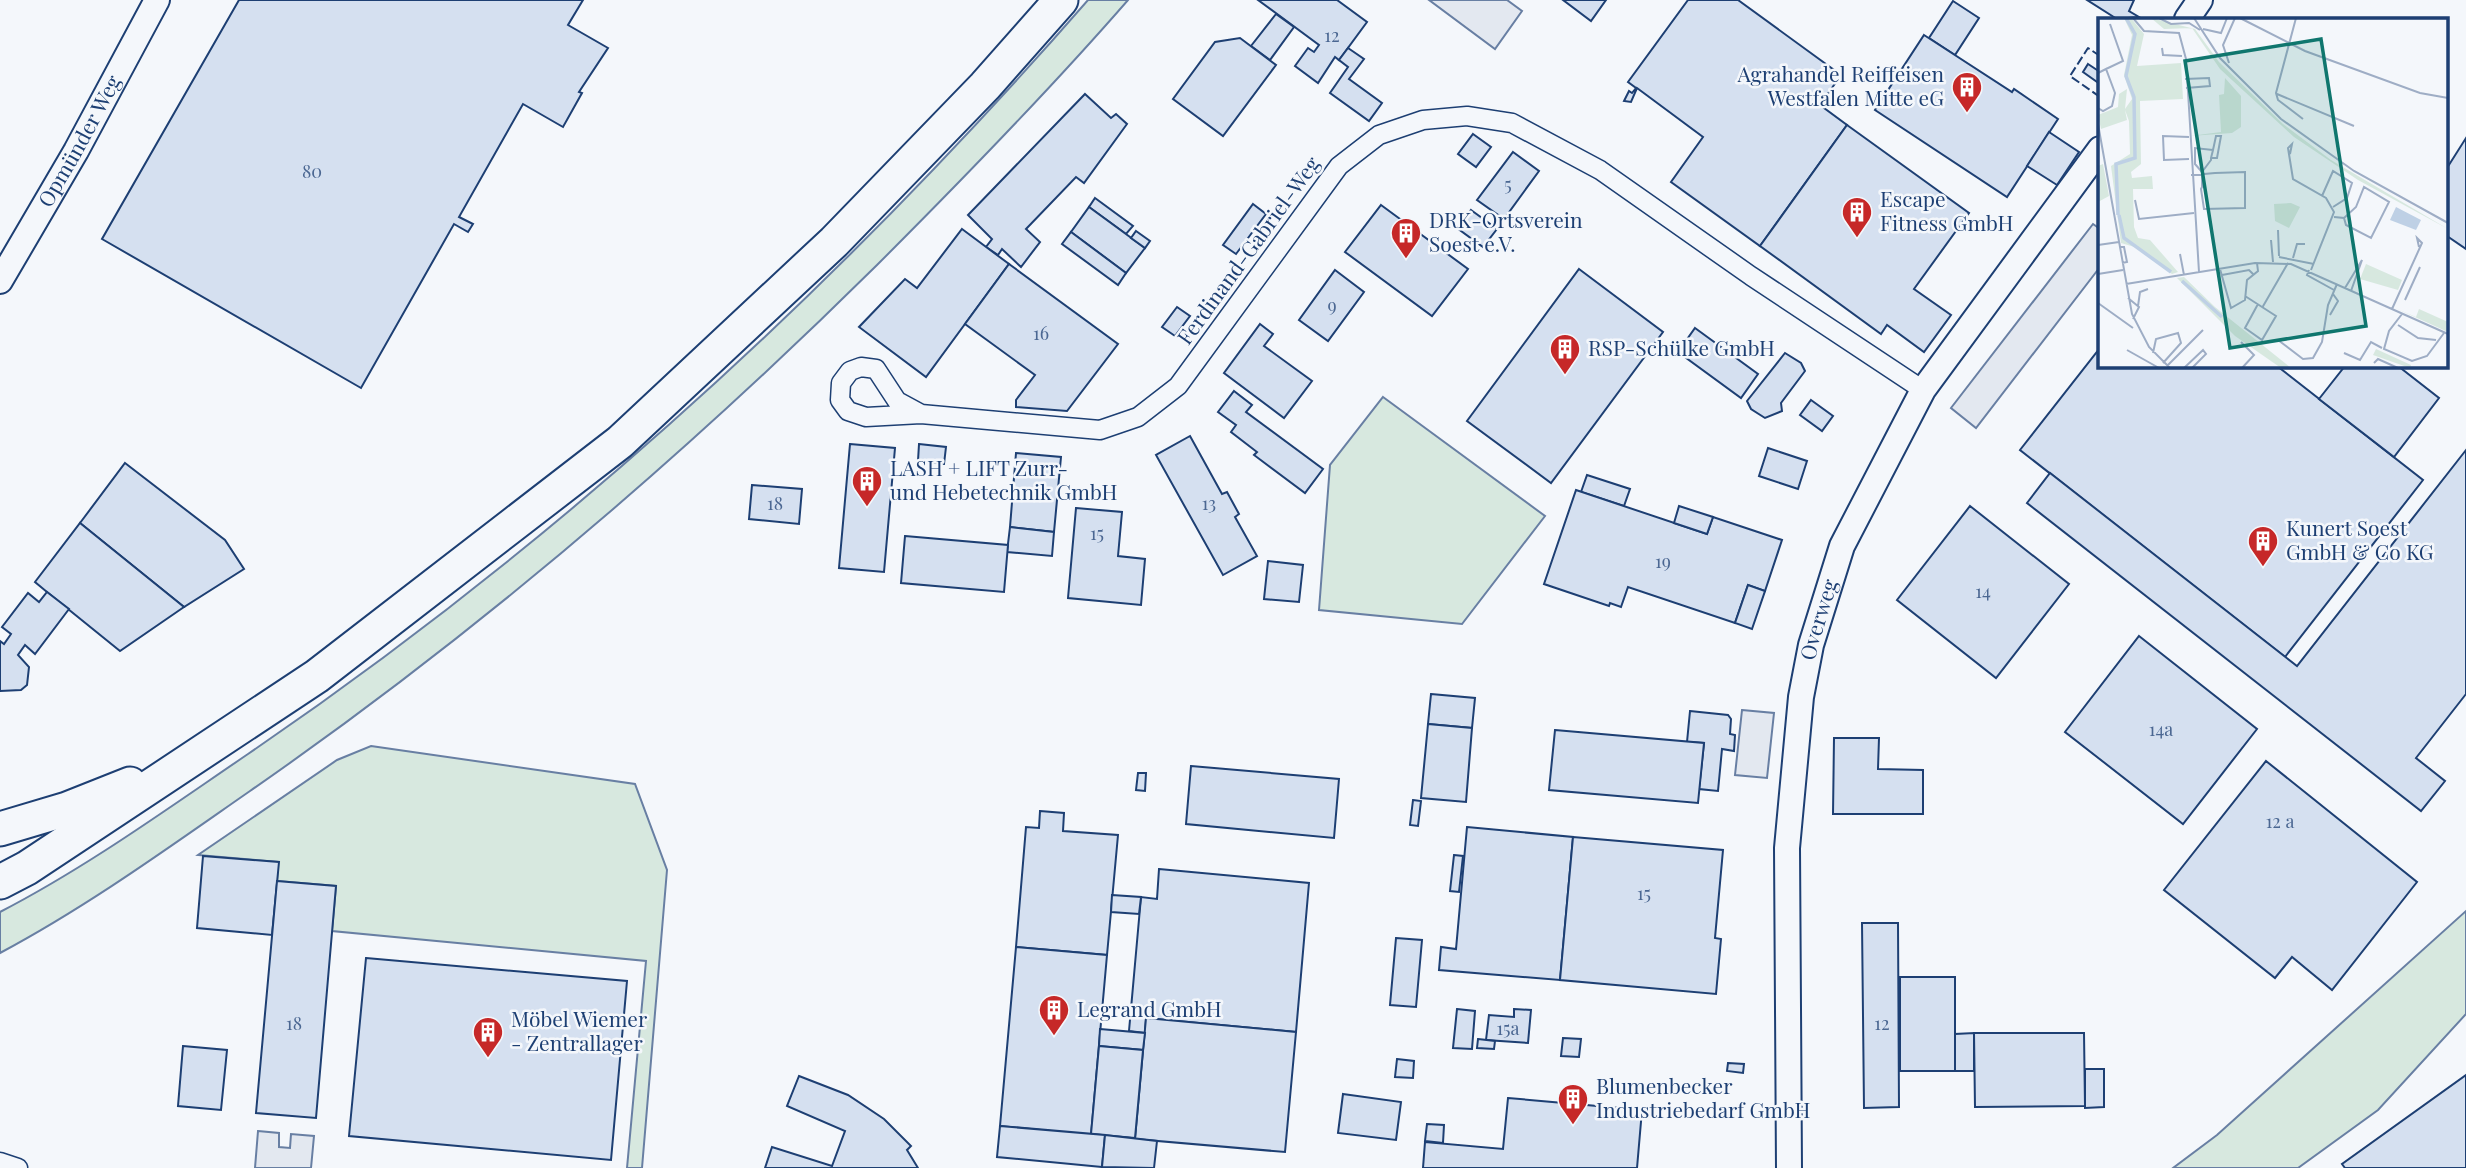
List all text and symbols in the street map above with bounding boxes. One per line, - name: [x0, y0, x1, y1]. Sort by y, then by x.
- inset map: [2098, 18, 2448, 368]
- house number: 12: [1324, 23, 1340, 47]
- place label: Agrahandel Reiffeisen Westfalen Mitte eG: [1736, 59, 1944, 111]
- street label: Opmünder Weg: [30, 70, 126, 211]
- building icon: Agrahandel Reiffeisen Westfalen Mitte eG: [1950, 70, 1984, 114]
- street label: Ferdinand-Gabriel-Weg: [1170, 150, 1325, 350]
- house number: 80: [302, 159, 322, 183]
- house number: 5: [1504, 172, 1512, 196]
- place label: Escape Fitness GmbH: [1880, 184, 2014, 236]
- building icon: Escape Fitness GmbH: [1840, 195, 1874, 239]
- place label: DRK-Ortsverein Soest e.V.: [1429, 205, 1583, 257]
- building icon: DRK-Ortsverein Soest e.V.: [1389, 216, 1423, 260]
- house number: 9: [1327, 293, 1337, 317]
- house number: 16: [1033, 321, 1049, 345]
- building icon: RSP-Schülke GmbH: [1548, 332, 1582, 376]
- place label: RSP-Schülke GmbH: [1588, 333, 1775, 361]
- place label: LASH + LIFT Zurr- und Hebetechnik GmbH: [890, 453, 1117, 505]
- building icon: LASH + LIFT Zurr- und Hebetechnik GmbH: [850, 464, 884, 508]
- house number: 18: [767, 491, 783, 515]
- house number: 13: [1202, 491, 1216, 515]
- place label: Kunert Soest GmbH & Co KG: [2286, 513, 2434, 565]
- house number: 15: [1090, 521, 1104, 545]
- building icon: Kunert Soest GmbH & Co KG: [2246, 524, 2280, 568]
- house number: 19: [1655, 549, 1671, 573]
- street label: Overweg: [1792, 575, 1843, 662]
- house number: 14: [1975, 579, 1991, 603]
- house number: 14a: [2149, 717, 2173, 741]
- house number: 12 a: [2266, 809, 2294, 833]
- house number: 15: [1637, 881, 1651, 905]
- building icon: Legrand GmbH: [1037, 993, 1071, 1037]
- place label: Legrand GmbH: [1077, 994, 1222, 1022]
- place label: Möbel Wiemer - Zentrallager: [511, 1004, 648, 1056]
- house number: 18: [286, 1011, 302, 1035]
- house number: 12: [1874, 1011, 1890, 1035]
- building icon: Möbel Wiemer - Zentrallager: [471, 1015, 505, 1059]
- house number: 15a: [1497, 1016, 1519, 1040]
- place label: Blumenbecker Industriebedarf GmbH: [1596, 1071, 1810, 1123]
- building icon: Blumenbecker Industriebedarf GmbH: [1556, 1082, 1590, 1126]

